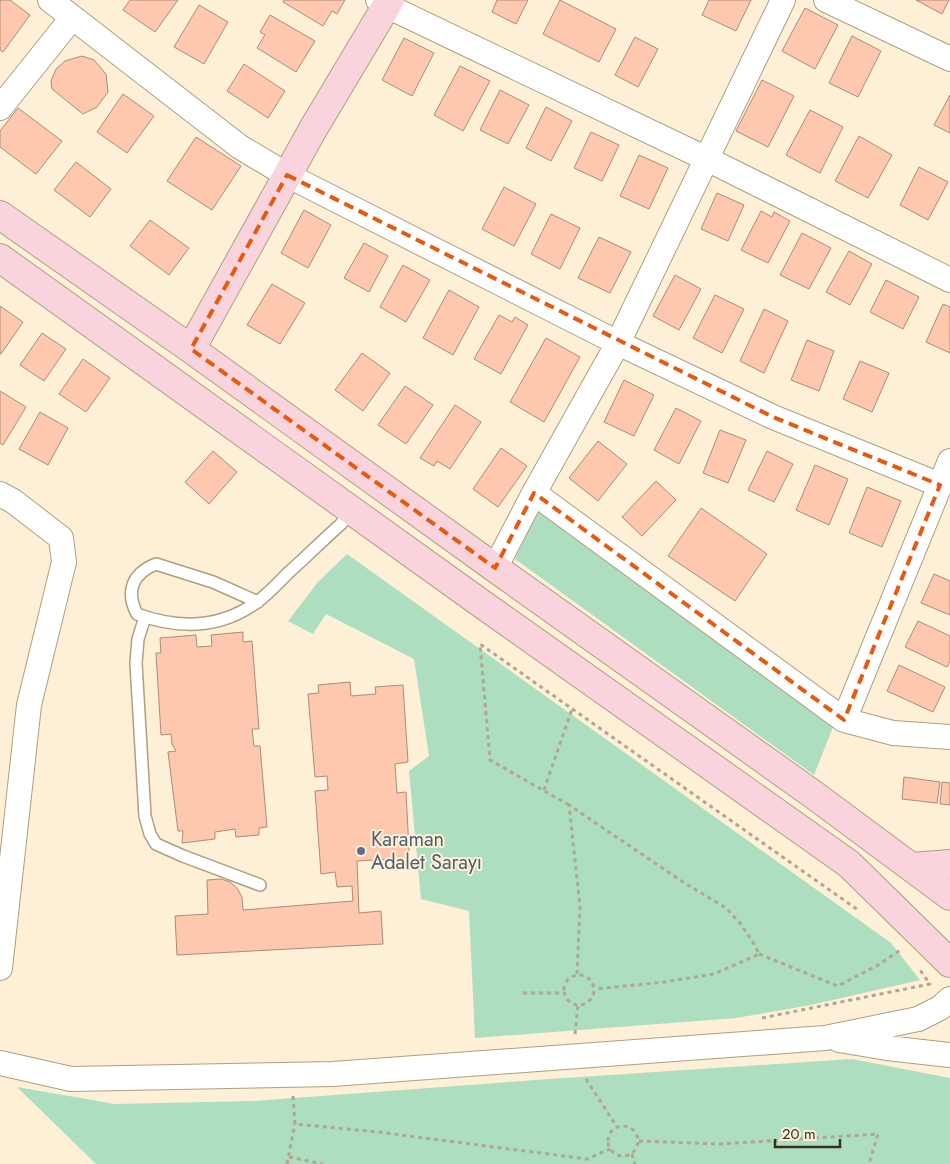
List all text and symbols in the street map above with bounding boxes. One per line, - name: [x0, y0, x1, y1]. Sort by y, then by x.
- place label: Karaman Adalet Sarayı: [371, 825, 482, 877]
- marker: Karaman Adalet Sarayı: [355, 845, 367, 857]
- scale bar: [775, 1116, 840, 1148]
- text: 20 m: [782, 1123, 816, 1145]

